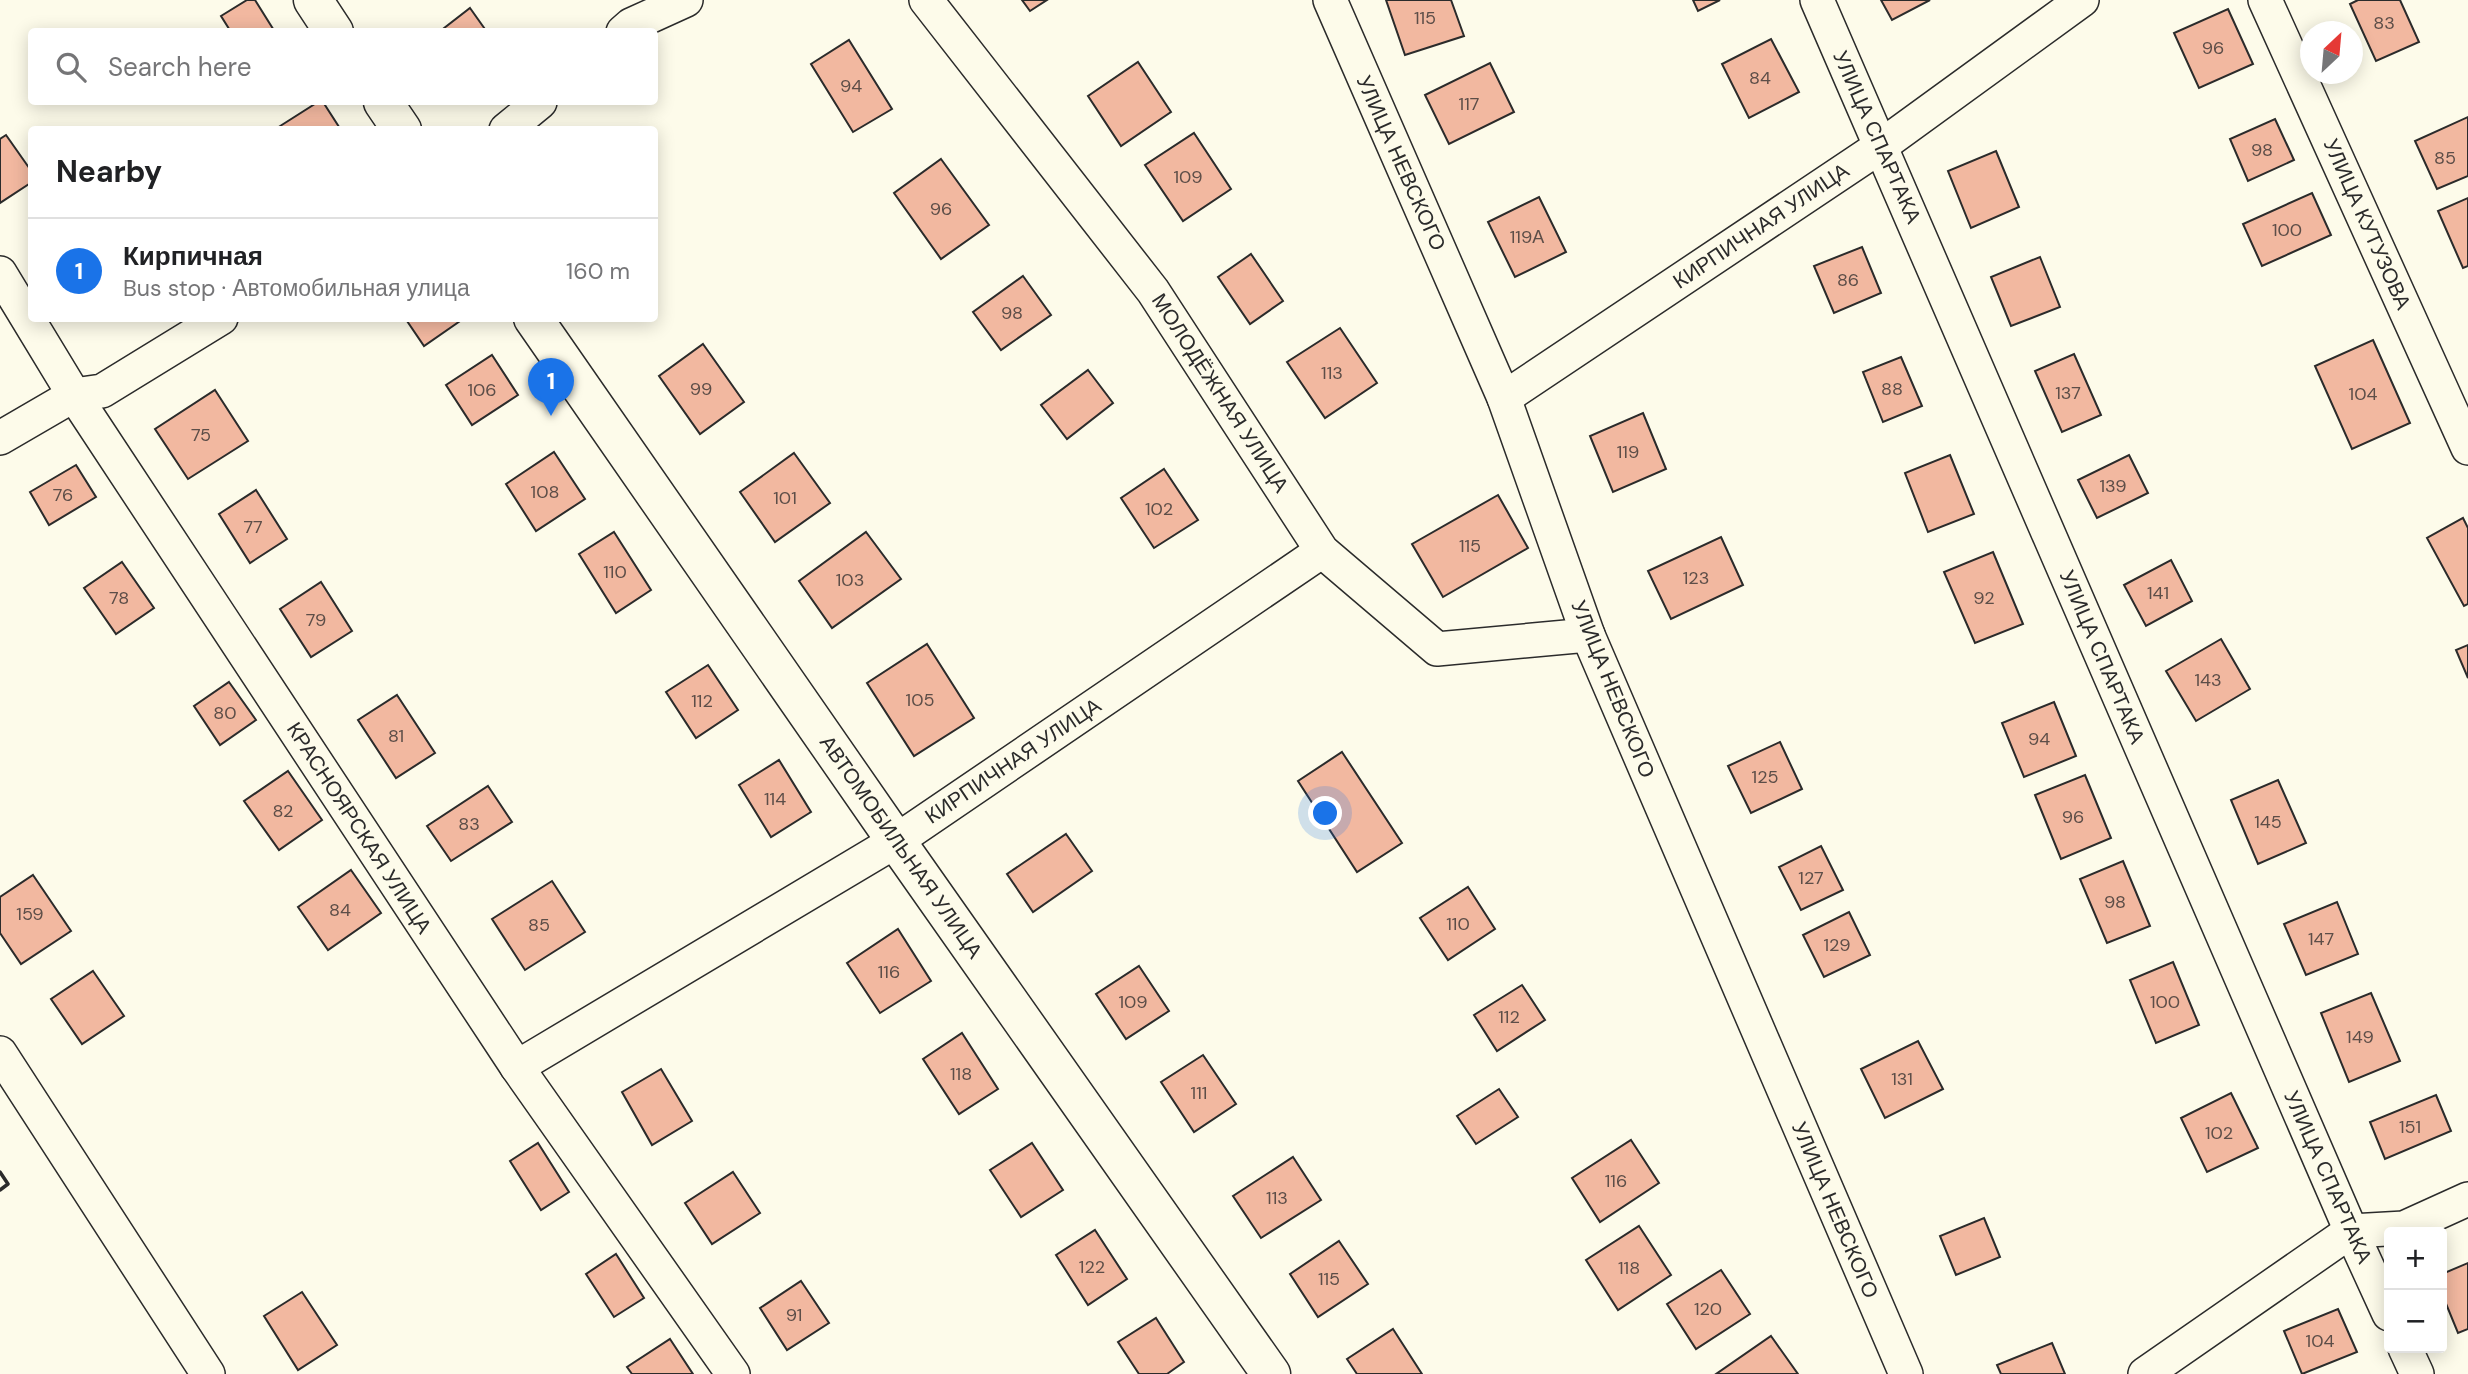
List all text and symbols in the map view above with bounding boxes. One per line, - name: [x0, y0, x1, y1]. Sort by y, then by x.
- house number: 115: [1414, 6, 1436, 30]
- house number: 83: [2373, 11, 2395, 35]
- north arrow: [2300, 21, 2363, 84]
- search box: [28, 28, 658, 105]
- house number: 96: [2202, 36, 2224, 60]
- street label: УЛИЦА СПАРТАКА: [1826, 46, 1928, 228]
- icon: search: [52, 48, 90, 86]
- text: Search here: [108, 50, 251, 84]
- house number: 84: [1749, 66, 1771, 90]
- street label: УЛИЦА НЕВСКОГО: [1350, 71, 1452, 255]
- house number: 94: [840, 74, 862, 98]
- house number: 117: [1459, 92, 1479, 116]
- street label: УЛИЦА КУТУЗОВА: [2317, 134, 2417, 314]
- house number: 98: [2251, 138, 2273, 162]
- house number: 85: [2434, 146, 2456, 170]
- text: Nearby: [56, 152, 162, 191]
- street label: КИРПИЧНАЯ УЛИЦА: [1668, 157, 1854, 295]
- house number: 109: [1173, 165, 1203, 189]
- house number: 96: [930, 197, 952, 221]
- house number: 100: [2272, 218, 2302, 242]
- house number: 119А: [1510, 225, 1544, 249]
- text: Кирпичная: [123, 239, 263, 273]
- text: 1: [75, 256, 83, 286]
- text: 160 m: [566, 256, 630, 286]
- house number: 86: [1837, 268, 1859, 292]
- text: Bus stop · Автомобильная улица: [123, 273, 470, 303]
- street label: МОЛОДЁЖНАЯ УЛИЦА: [1145, 288, 1295, 498]
- house number: 98: [1001, 301, 1023, 325]
- pin: 1: [528, 358, 574, 416]
- house number: 113: [1321, 361, 1343, 385]
- house number: 99: [690, 377, 712, 401]
- house number: 88: [1881, 377, 1903, 401]
- house number: 106: [467, 378, 497, 402]
- house number: 137: [2055, 381, 2081, 405]
- house number: 104: [2349, 382, 2377, 406]
- house number: 75: [191, 423, 211, 447]
- house number: 119: [1617, 440, 1639, 464]
- house number: 139: [2099, 474, 2127, 498]
- house number: 108: [531, 480, 559, 504]
- house number: 76: [53, 483, 73, 507]
- house number: 101: [773, 486, 797, 510]
- house number: 102: [1145, 497, 1173, 521]
- house number: 77: [243, 515, 263, 539]
- house number: 115: [1459, 534, 1481, 558]
- house number: 110: [603, 560, 627, 584]
- house number: 123: [1683, 566, 1709, 590]
- street label: УЛИЦА СПАРТАКА: [2053, 566, 2151, 748]
- house number: 103: [836, 568, 864, 592]
- house number: 141: [2147, 581, 2169, 605]
- house number: 78: [109, 586, 129, 610]
- house number: 92: [1973, 586, 1995, 610]
- street label: УЛИЦА НЕВСКОГО: [1565, 596, 1661, 782]
- house number: 79: [306, 608, 326, 632]
- house number: 143: [2194, 668, 2222, 692]
- house number: 105: [906, 688, 934, 712]
- house number: 112: [691, 689, 713, 713]
- street label: КИРПИЧНАЯ УЛИЦА: [920, 692, 1106, 830]
- house number: 80: [213, 701, 237, 725]
- street label: КРАСНОЯРСКАЯ УЛИЦА: [280, 717, 438, 939]
- house number: 81: [388, 724, 404, 748]
- house number: 94: [2028, 727, 2050, 751]
- street label: АВТОМОБИЛЬНАЯ УЛИЦА: [813, 730, 989, 964]
- house number: 125: [1752, 765, 1778, 789]
- house number: 114: [764, 787, 786, 811]
- your location: [1308, 796, 1342, 830]
- house number: 82: [272, 799, 294, 823]
- house number: 96: [2062, 805, 2084, 829]
- house number: 145: [2254, 810, 2282, 834]
- house number: 83: [458, 812, 480, 836]
- house number: 127: [1798, 866, 1824, 890]
- house number: 98: [2104, 890, 2126, 914]
- house number: 84: [329, 898, 351, 922]
- house number: 159: [16, 902, 44, 926]
- house number: 110: [1446, 912, 1470, 936]
- house number: 85: [528, 913, 550, 937]
- house number: 147: [2308, 927, 2334, 951]
- house number: 129: [1823, 933, 1851, 957]
- house number: 116: [878, 960, 900, 984]
- house number: 109: [1118, 990, 1148, 1014]
- house number: 100: [2150, 990, 2180, 1014]
- house number: 112: [1498, 1005, 1520, 1029]
- house number: 149: [2346, 1025, 2374, 1049]
- house number: 118: [950, 1062, 972, 1086]
- house number: 131: [1891, 1067, 1913, 1091]
- house number: 111: [1191, 1081, 1207, 1105]
- street label: УЛИЦА СПАРТАКА: [2277, 1086, 2379, 1268]
- house number: 151: [2399, 1115, 2421, 1139]
- street label: УЛИЦА НЕВСКОГО: [1785, 1117, 1885, 1303]
- house number: 102: [2205, 1121, 2233, 1145]
- house number: 116: [1605, 1169, 1627, 1193]
- house number: 113: [1266, 1186, 1288, 1210]
- map controls: [2384, 1227, 2447, 1353]
- button: +: [2384, 1227, 2447, 1290]
- house number: 122: [1079, 1255, 1105, 1279]
- house number: 118: [1618, 1256, 1640, 1280]
- house number: 115: [1318, 1267, 1340, 1291]
- button: −: [2384, 1290, 2447, 1353]
- house number: 120: [1694, 1297, 1722, 1321]
- house number: 91: [786, 1303, 802, 1327]
- house number: 104: [2306, 1329, 2334, 1353]

